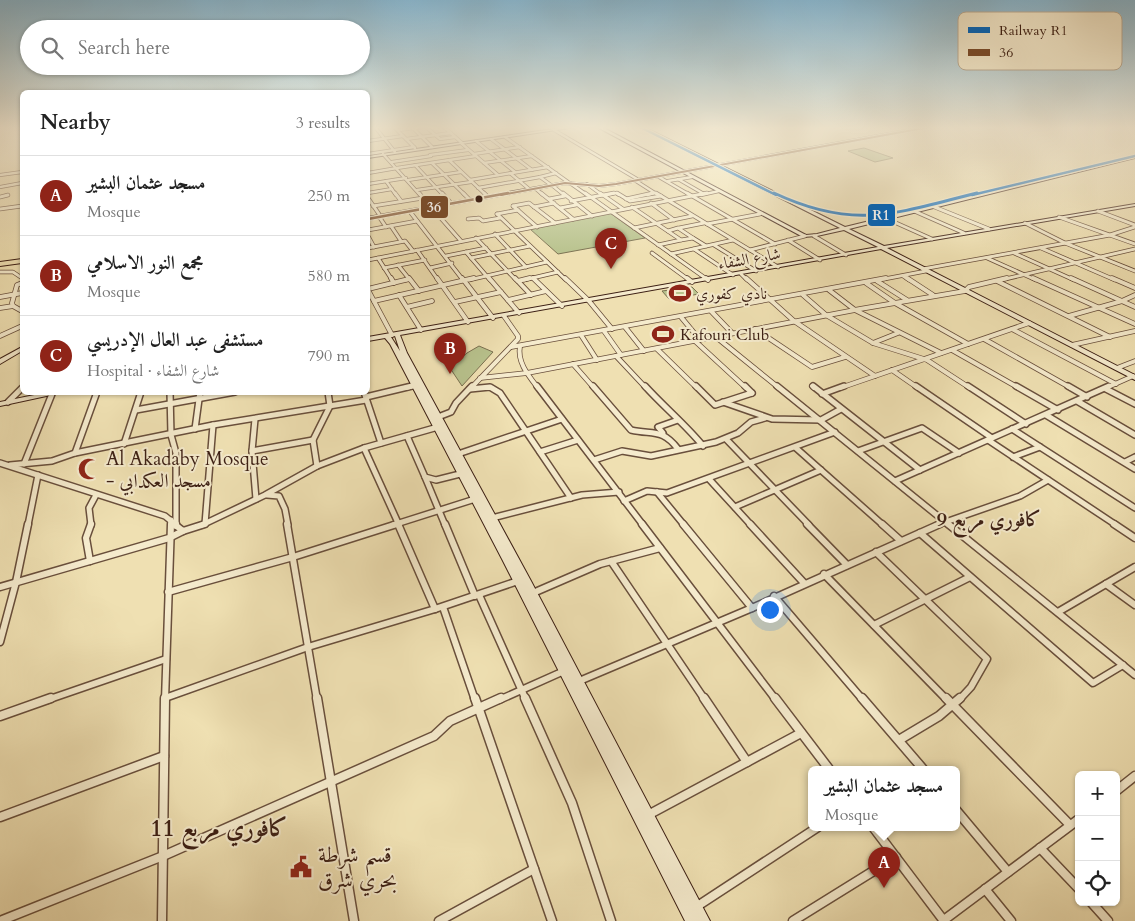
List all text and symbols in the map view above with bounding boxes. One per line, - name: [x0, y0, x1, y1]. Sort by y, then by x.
- legend: [958, 12, 1122, 70]
- search box: [20, 20, 370, 75]
- text: Railway R1: [999, 21, 1068, 40]
- icon: search: [38, 34, 66, 62]
- text: Search here: [78, 35, 170, 61]
- text: 36: [999, 43, 1013, 62]
- text: Nearby: [40, 108, 111, 137]
- text: 3 results: [296, 112, 350, 134]
- text: مسجد عثمان البشير: [87, 170, 206, 196]
- text: A: [50, 185, 62, 207]
- text: 250 m: [308, 185, 350, 207]
- unlabelled marker: [474, 194, 484, 204]
- line badge: 36: [420, 195, 449, 219]
- text: 36: [427, 198, 441, 217]
- text: Mosque: [87, 201, 141, 223]
- line badge: R1: [867, 203, 896, 227]
- text: R1: [872, 206, 890, 225]
- pin: C: [595, 228, 627, 269]
- street label: شارع الشفاء: [716, 243, 783, 277]
- text: مجمع النور الاسلامي: [87, 250, 203, 276]
- text: B: [50, 265, 62, 287]
- text: 580 m: [308, 265, 350, 287]
- sports icon: نادي كفوري: [667, 280, 693, 306]
- text: Mosque: [87, 281, 141, 303]
- place label: نادي كفوري: [696, 283, 767, 306]
- sports icon: Kafouri Club: [650, 321, 676, 347]
- place label: Kafouri Club: [680, 324, 769, 346]
- text: مستشفى عبد العال الإدريسي: [87, 327, 264, 353]
- pin: B: [434, 333, 466, 374]
- text: C: [50, 345, 62, 367]
- text: 790 m: [308, 345, 350, 367]
- text: Hospital · شارع الشفاء: [87, 360, 219, 382]
- place label: Al Akadaby Mosque - مسجد العكدابي: [106, 446, 269, 496]
- mosque icon: Al Akadaby Mosque - مسجد العكدابي: [76, 456, 102, 482]
- district label: كافوري مربع 9: [937, 506, 1041, 538]
- your location: [757, 597, 783, 623]
- popup: [808, 766, 960, 831]
- map controls: [1075, 771, 1120, 906]
- button: +: [1075, 771, 1120, 816]
- text: مسجد عثمان البشير: [825, 773, 943, 799]
- text: Mosque: [825, 804, 878, 826]
- district label: كافوري مربع 11: [150, 812, 288, 850]
- button: −: [1075, 816, 1120, 861]
- place label: قسم شرطة بحري شرق: [318, 840, 397, 897]
- pin: A: [868, 847, 900, 888]
- public building icon: قسم شرطة بحري شرق: [288, 854, 314, 880]
- button: locate: [1075, 861, 1120, 906]

